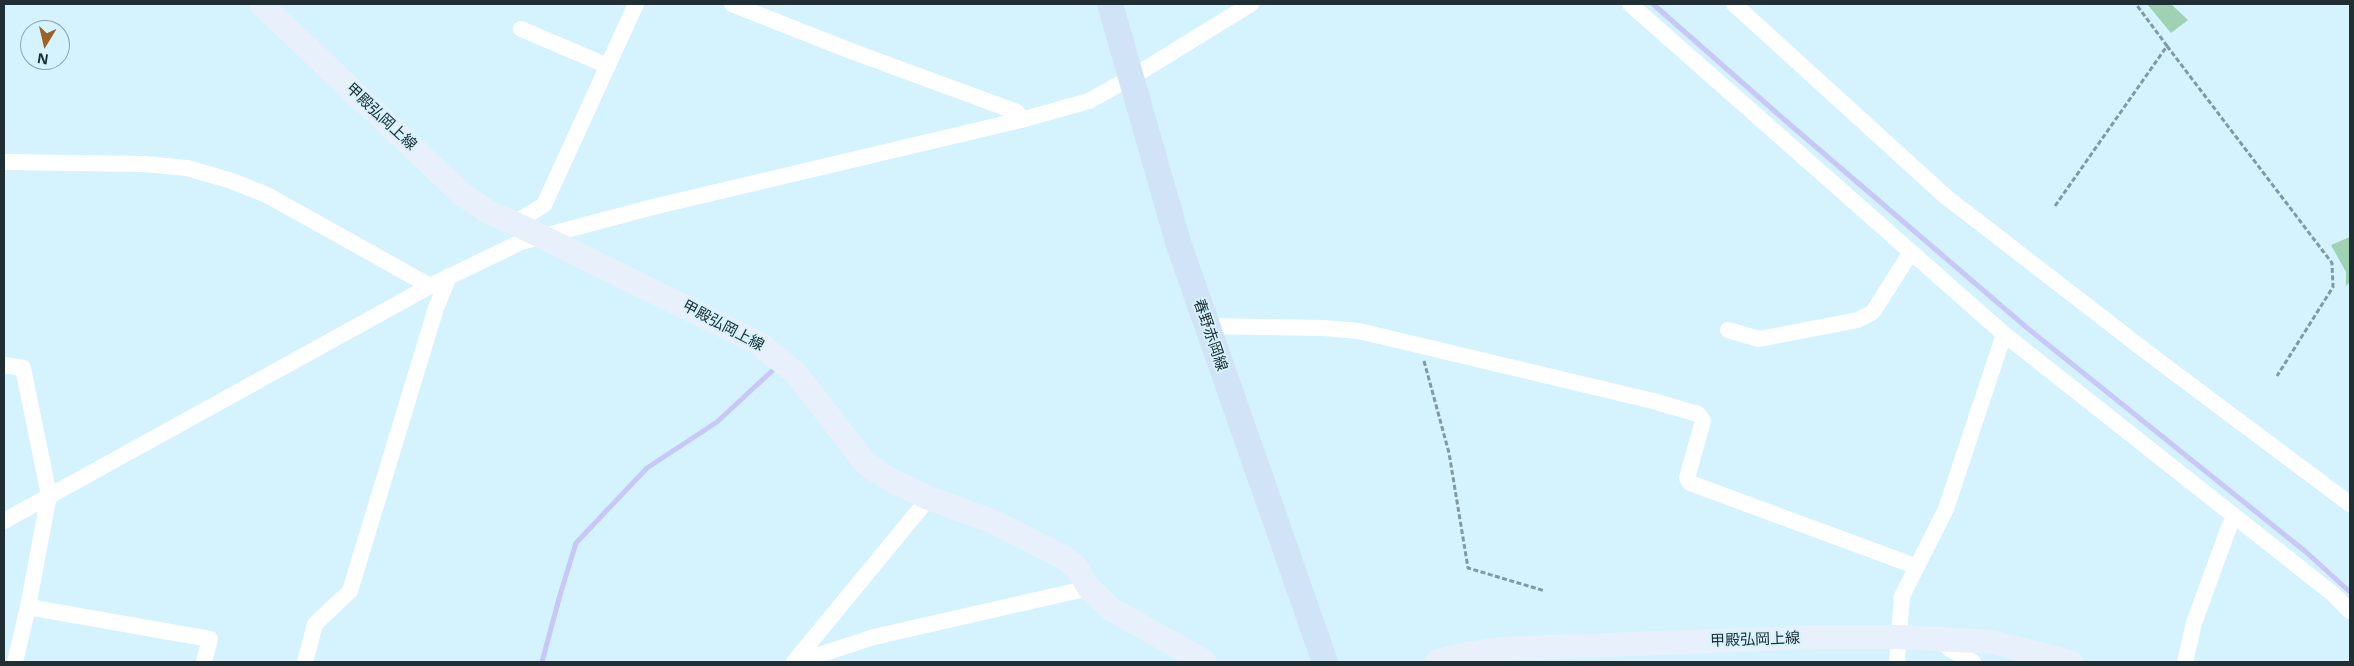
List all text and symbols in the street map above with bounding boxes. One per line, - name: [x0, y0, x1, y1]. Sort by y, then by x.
- north arrow: [20, 20, 70, 70]
- text: N: [36, 49, 50, 70]
- street label: 甲殿弘岡上線: [342, 80, 420, 154]
- street label: 甲殿弘岡上線: [679, 297, 767, 355]
- street label: 春野赤岡線: [1189, 297, 1231, 373]
- street label: 甲殿弘岡上線: [1710, 629, 1800, 651]

